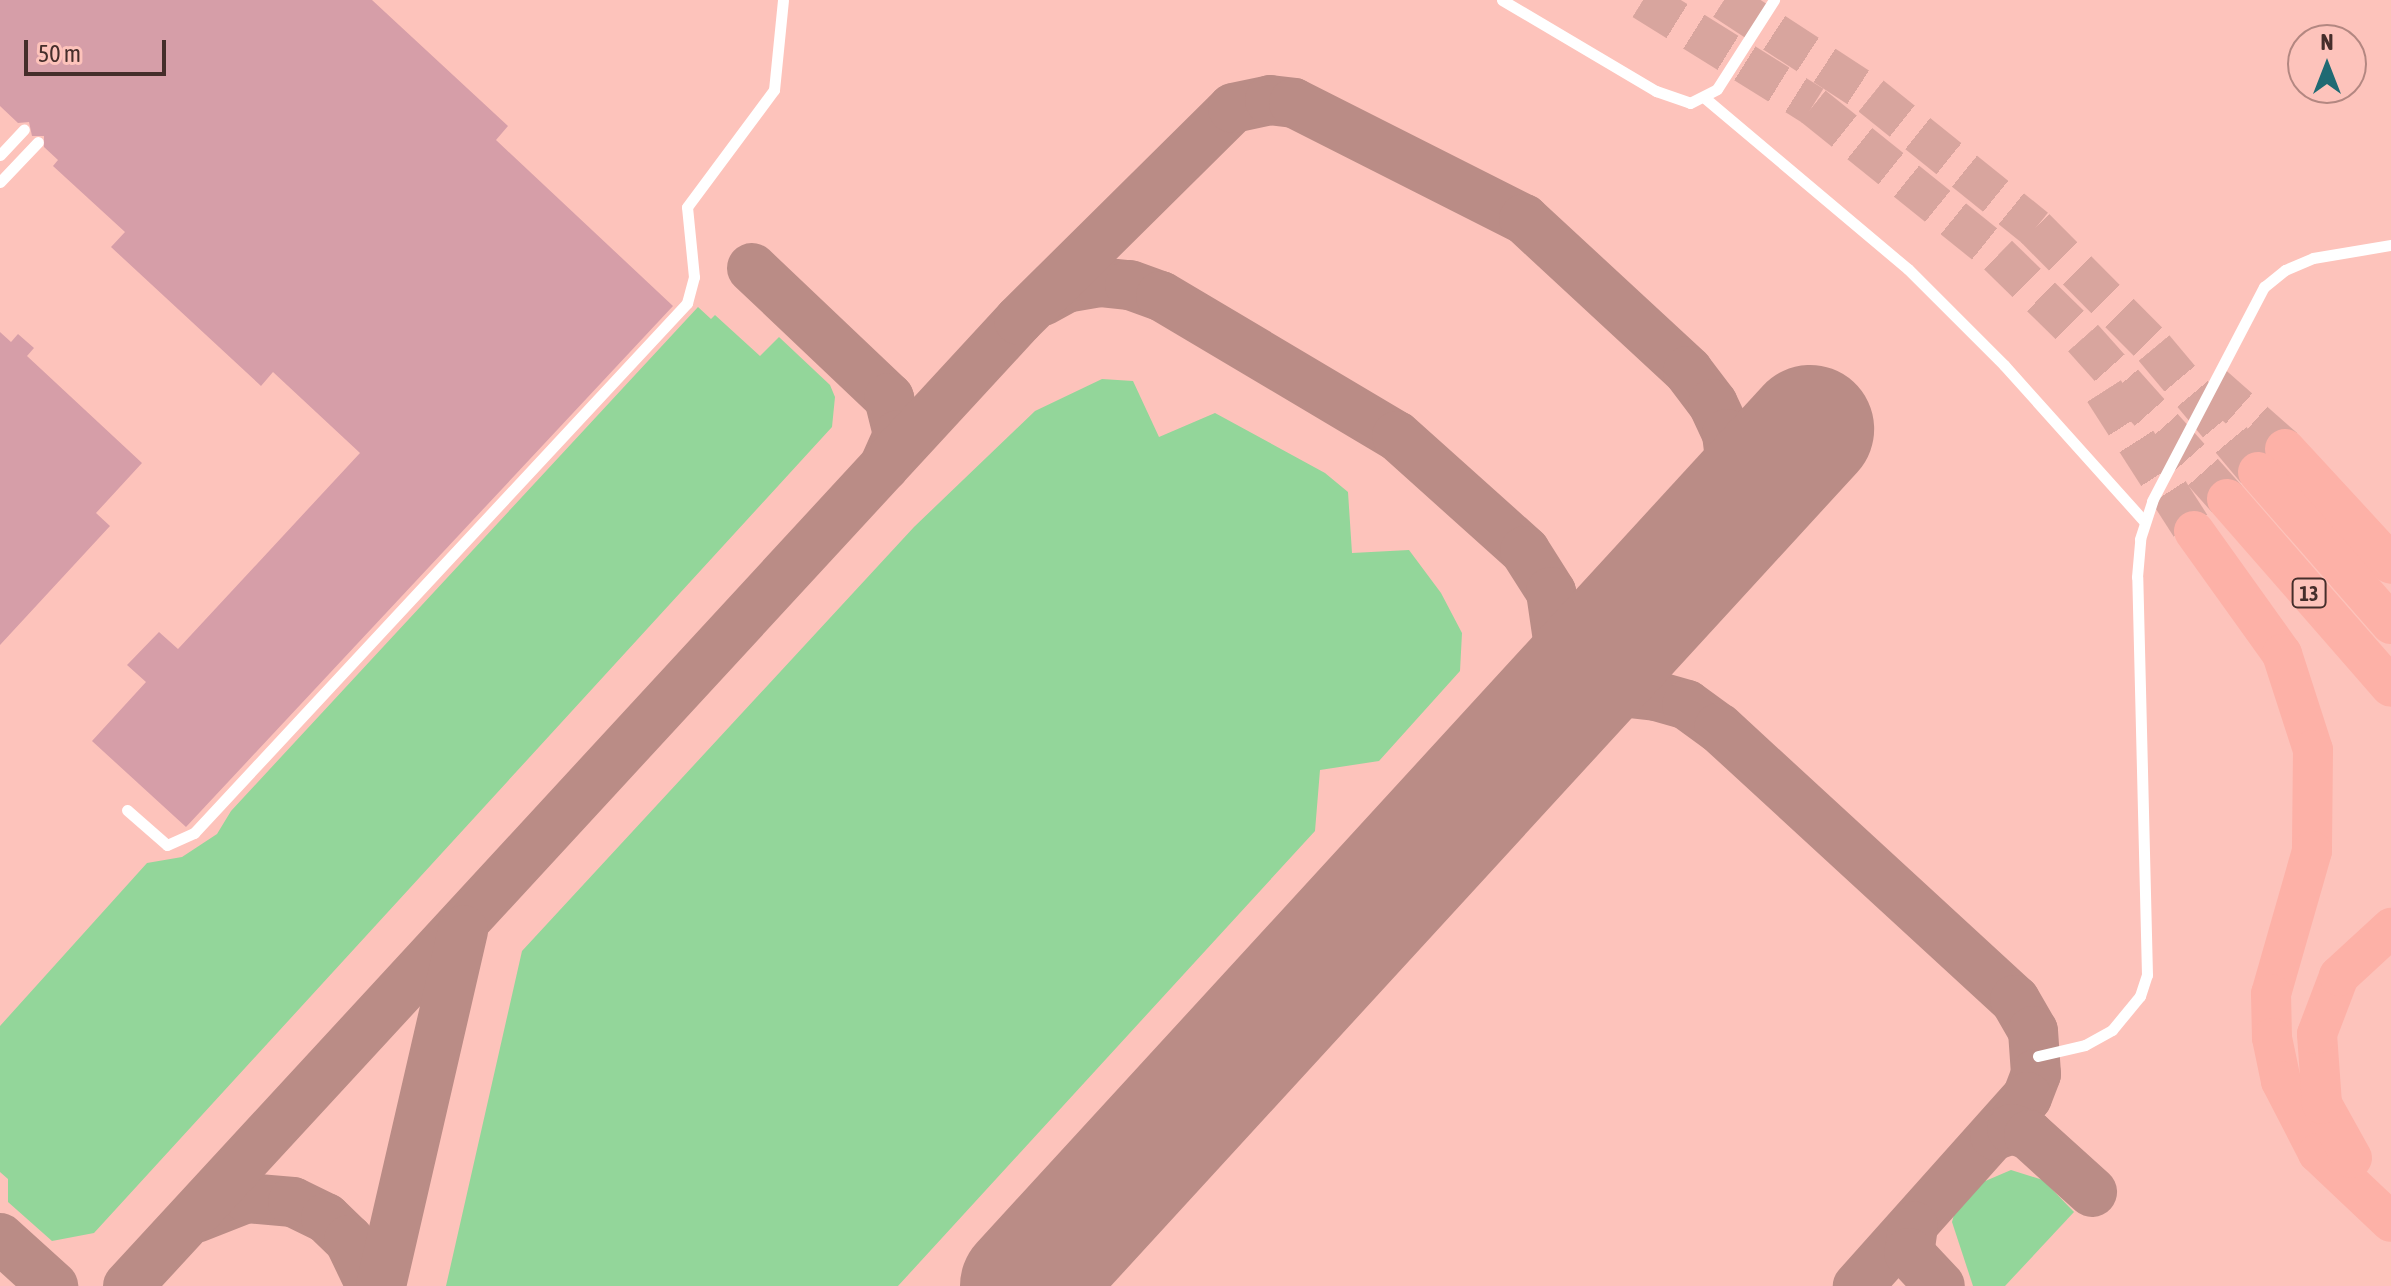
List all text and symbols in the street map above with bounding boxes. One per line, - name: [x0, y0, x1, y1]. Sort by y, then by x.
- scale bar: [28, 24, 170, 74]
- north arrow: [2287, 24, 2367, 104]
- text: N: [2321, 29, 2333, 55]
- text: 50 m: [38, 40, 81, 67]
- road number: 13: [2291, 577, 2327, 609]

